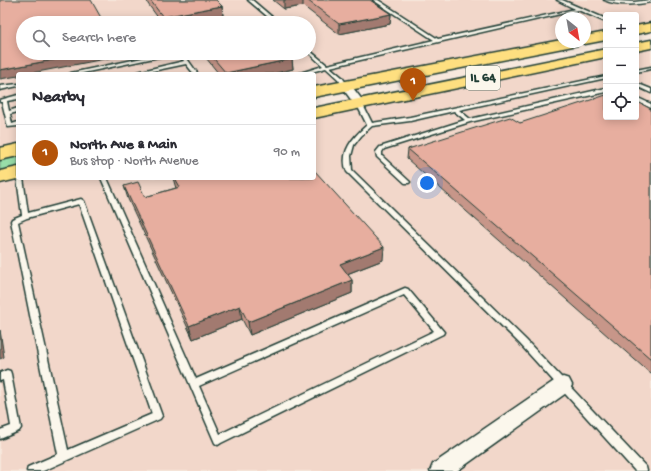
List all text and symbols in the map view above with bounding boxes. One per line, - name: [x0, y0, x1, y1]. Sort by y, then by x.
- north arrow: [555, 12, 591, 48]
- map controls: [603, 12, 639, 120]
- button: +: [603, 12, 639, 48]
- search box: [16, 16, 316, 60]
- icon: search: [30, 27, 52, 49]
- text: Search here: [62, 29, 136, 47]
- button: −: [603, 48, 639, 84]
- road number: IL 64: [466, 66, 500, 90]
- pin: 1: [400, 68, 426, 101]
- button: locate: [603, 84, 639, 120]
- text: Nearby: [32, 88, 85, 108]
- text: North Ave & Main: [70, 136, 177, 154]
- text: 1: [42, 145, 48, 160]
- text: 90 m: [274, 145, 300, 160]
- text: Bus stop · North Avenue: [70, 154, 198, 169]
- your location: [417, 173, 437, 193]

